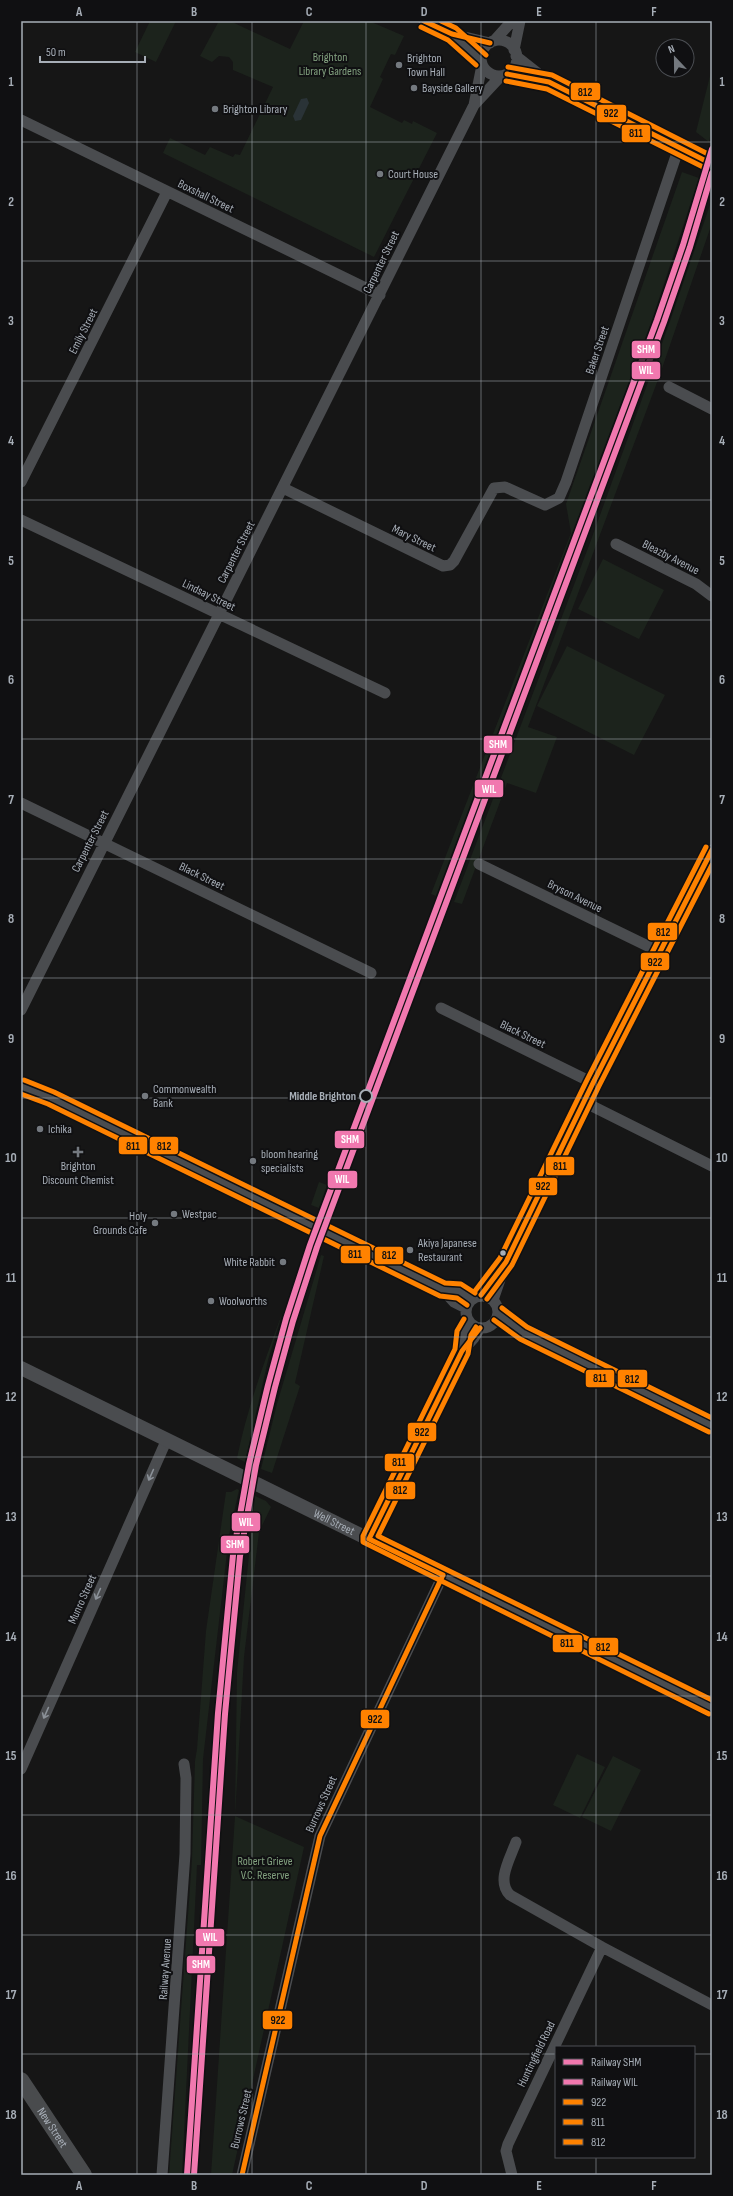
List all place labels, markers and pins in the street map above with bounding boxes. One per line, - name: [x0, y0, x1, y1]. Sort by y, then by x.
- place label: Brighton Town Hall: [407, 51, 445, 80]
- marker: Brighton Town Hall: [394, 60, 404, 70]
- place label: Bayside Gallery: [422, 81, 483, 96]
- marker: Bayside Gallery: [409, 83, 419, 93]
- place label: Brighton Library: [223, 102, 288, 117]
- marker: Brighton Library: [210, 104, 220, 114]
- place label: Court House: [388, 167, 438, 182]
- marker: Court House: [375, 169, 385, 179]
- place label: Commonwealth Bank: [153, 1082, 216, 1111]
- place label: Middle Brighton: [289, 1089, 356, 1104]
- marker: Middle Brighton: [359, 1089, 373, 1103]
- marker: Commonwealth Bank: [140, 1091, 150, 1101]
- place label: Ichika: [48, 1122, 72, 1137]
- marker: Ichika: [35, 1124, 45, 1134]
- marker: Brighton Discount Chemist: [73, 1147, 83, 1157]
- place label: bloom hearing specialists: [261, 1147, 318, 1176]
- marker: bloom hearing specialists: [248, 1156, 258, 1166]
- place label: Brighton Discount Chemist: [42, 1159, 114, 1188]
- place label: Westpac: [182, 1207, 217, 1222]
- place label: Holy Grounds Cafe: [93, 1209, 147, 1238]
- marker: Westpac: [169, 1209, 179, 1219]
- marker: Holy Grounds Cafe: [150, 1218, 160, 1228]
- place label: Akiya Japanese Restaurant: [417, 1236, 477, 1265]
- marker: Akiya Japanese Restaurant: [405, 1245, 415, 1255]
- unlabelled marker: [498, 1248, 508, 1258]
- place label: White Rabbit: [224, 1255, 275, 1270]
- marker: White Rabbit: [278, 1257, 288, 1267]
- place label: Woolworths: [219, 1294, 267, 1309]
- marker: Woolworths: [206, 1296, 216, 1306]

